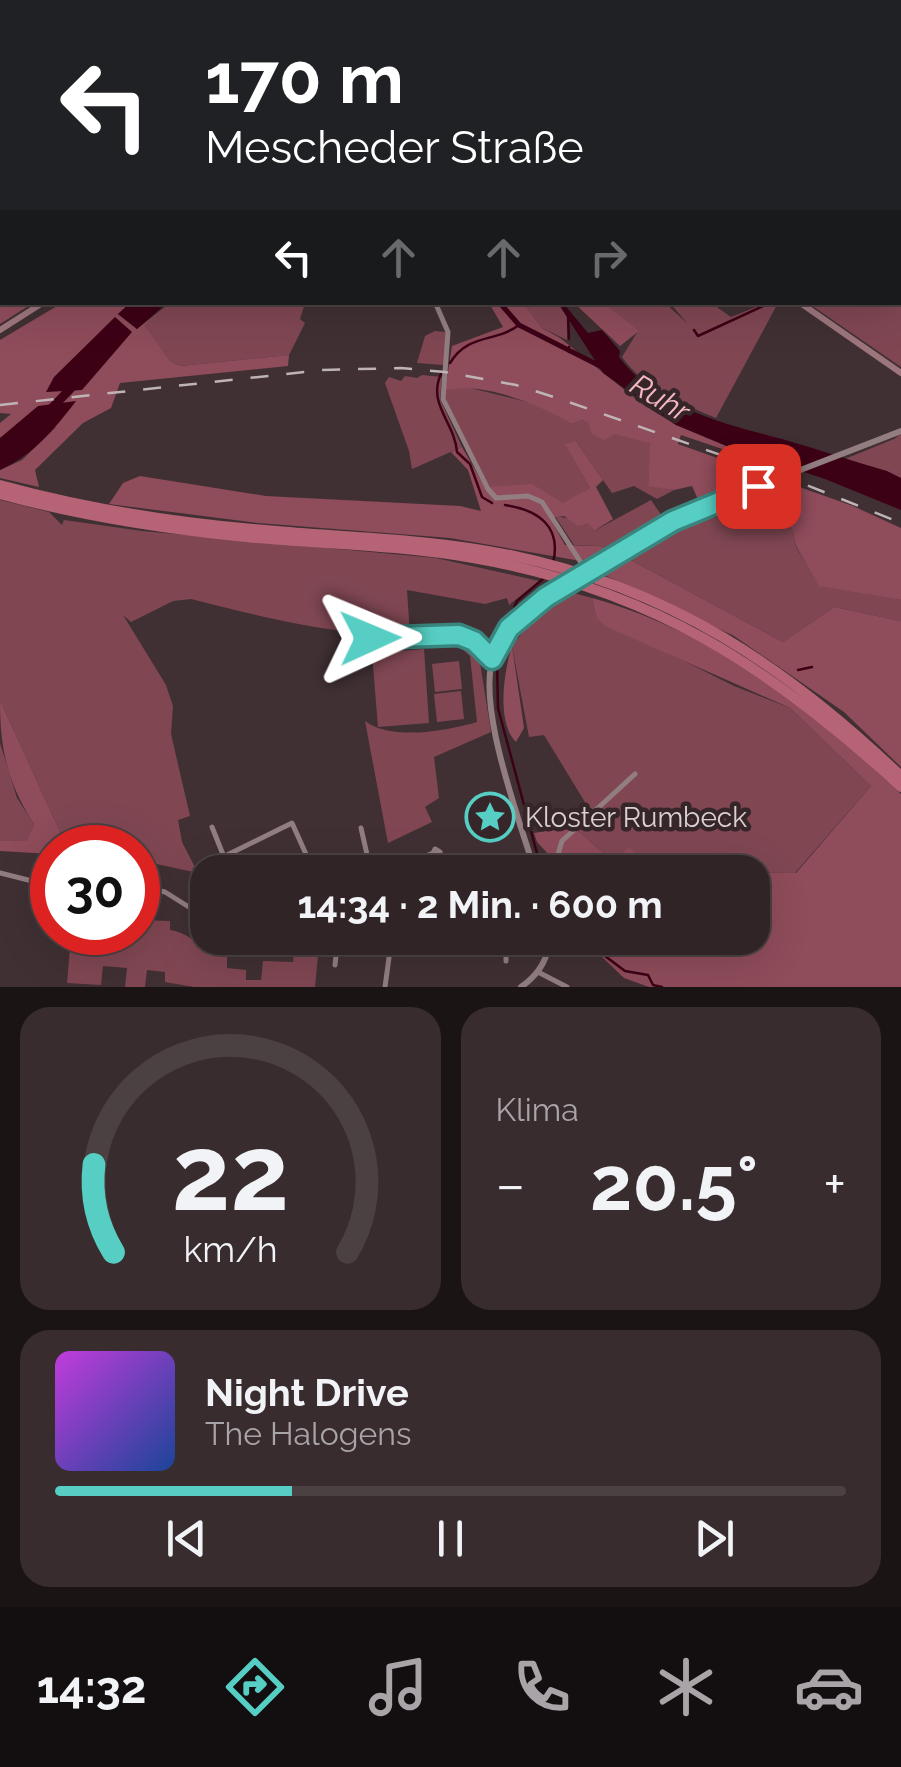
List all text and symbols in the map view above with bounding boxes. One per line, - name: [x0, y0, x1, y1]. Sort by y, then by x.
- text: 170 m: [205, 37, 404, 119]
- icon: left: [40, 40, 170, 170]
- text: Mescheder Straße: [205, 121, 584, 174]
- icon: left: [266, 230, 321, 285]
- icon: ahead: [371, 230, 426, 285]
- icon: ahead: [476, 230, 531, 285]
- icon: right: [581, 230, 636, 285]
- water label: Ruhr: [624, 366, 698, 430]
- pin: [716, 444, 801, 529]
- icon: arrive: [731, 459, 786, 514]
- position arrow: [318, 586, 422, 690]
- place icon: Kloster Rumbeck: [464, 791, 516, 843]
- place label: Kloster Rumbeck: [525, 801, 747, 834]
- speed limit sign: 30: [30, 825, 160, 955]
- text: 14:34 · 2 Min. · 600 m: [297, 882, 663, 927]
- text: Klima: [496, 1091, 579, 1128]
- text: 22: [172, 1112, 289, 1234]
- text: 20.5°: [590, 1139, 758, 1228]
- text: −: [496, 1152, 525, 1217]
- text: +: [823, 1152, 846, 1217]
- text: km/h: [183, 1228, 277, 1270]
- text: Night Drive: [205, 1370, 409, 1415]
- text: The Halogens: [205, 1415, 411, 1452]
- icon: previous: [159, 1511, 214, 1566]
- icon: pause: [423, 1511, 478, 1566]
- icon: next: [687, 1511, 742, 1566]
- icon: directions: [220, 1652, 290, 1722]
- icon: music: [363, 1652, 433, 1722]
- icon: phone: [507, 1652, 577, 1722]
- icon: climate: [651, 1652, 721, 1722]
- icon: car: [794, 1652, 864, 1722]
- text: 14:32: [37, 1661, 146, 1714]

